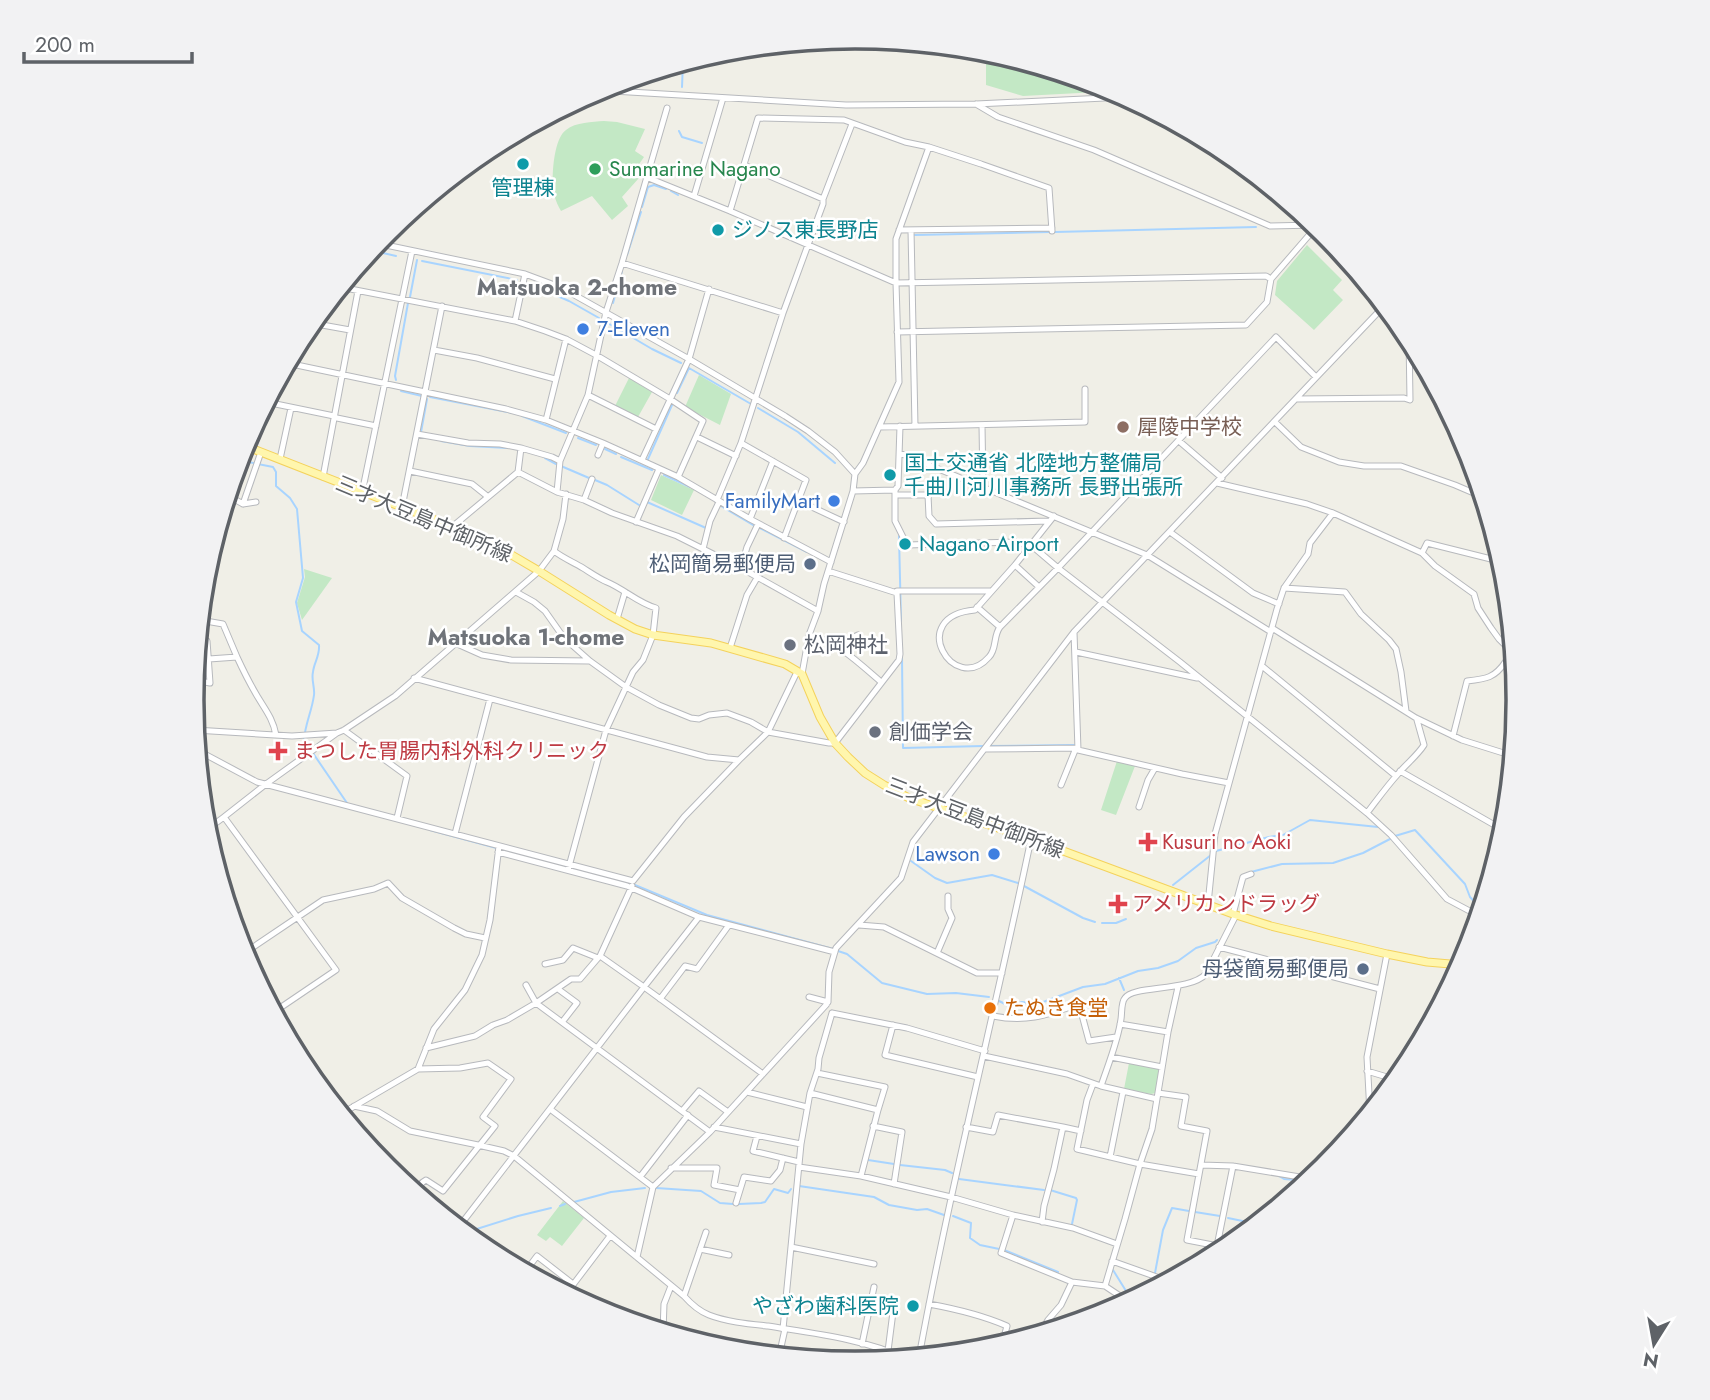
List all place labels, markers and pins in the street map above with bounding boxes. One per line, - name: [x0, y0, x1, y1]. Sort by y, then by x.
- place label: Sunmarine Nagano: [609, 154, 781, 184]
- marker: 管理棟: [515, 156, 531, 172]
- marker: Sunmarine Nagano: [587, 161, 603, 177]
- place label: 管理棟: [492, 173, 555, 203]
- place label: ジノス東長野店: [732, 215, 879, 245]
- marker: ジノス東長野店: [710, 222, 726, 238]
- place label: 7-Eleven: [597, 314, 670, 344]
- marker: 7-Eleven: [575, 321, 591, 337]
- place label: 犀陵中学校: [1137, 412, 1242, 442]
- marker: 犀陵中学校: [1115, 419, 1131, 435]
- place label: 国土交通省 北陸地方整備局 千曲川河川事務所 長野出張所: [904, 448, 1183, 502]
- marker: 国土交通省 北陸地方整備局 千曲川河川事務所 長野出張所: [882, 467, 898, 483]
- place label: FamilyMart: [725, 486, 820, 516]
- marker: FamilyMart: [826, 493, 842, 509]
- place label: Nagano Airport: [919, 529, 1058, 559]
- marker: Nagano Airport: [897, 536, 913, 552]
- place label: 松岡簡易郵便局: [649, 549, 796, 579]
- marker: 松岡簡易郵便局: [802, 556, 818, 572]
- place label: 松岡神社: [804, 630, 888, 660]
- marker: 松岡神社: [782, 637, 798, 653]
- place label: 創価学会: [889, 717, 973, 747]
- marker: 創価学会: [867, 724, 883, 740]
- place label: まつした胃腸内科外科クリニック: [294, 736, 609, 766]
- marker: まつした胃腸内科外科クリニック: [268, 741, 288, 761]
- place label: Kusuri no Aoki: [1162, 827, 1292, 857]
- marker: Kusuri no Aoki: [1140, 834, 1156, 850]
- place label: Lawson: [915, 839, 980, 869]
- marker: Lawson: [986, 846, 1002, 862]
- place label: アメリカンドラッグ: [1132, 889, 1320, 919]
- marker: アメリカンドラッグ: [1110, 896, 1126, 912]
- place label: 母袋簡易郵便局: [1202, 954, 1349, 984]
- marker: 母袋簡易郵便局: [1355, 961, 1371, 977]
- place label: たぬき食堂: [1004, 993, 1109, 1023]
- marker: たぬき食堂: [982, 1000, 998, 1016]
- place label: やざわ歯科医院: [752, 1291, 899, 1321]
- marker: やざわ歯科医院: [905, 1298, 921, 1314]

